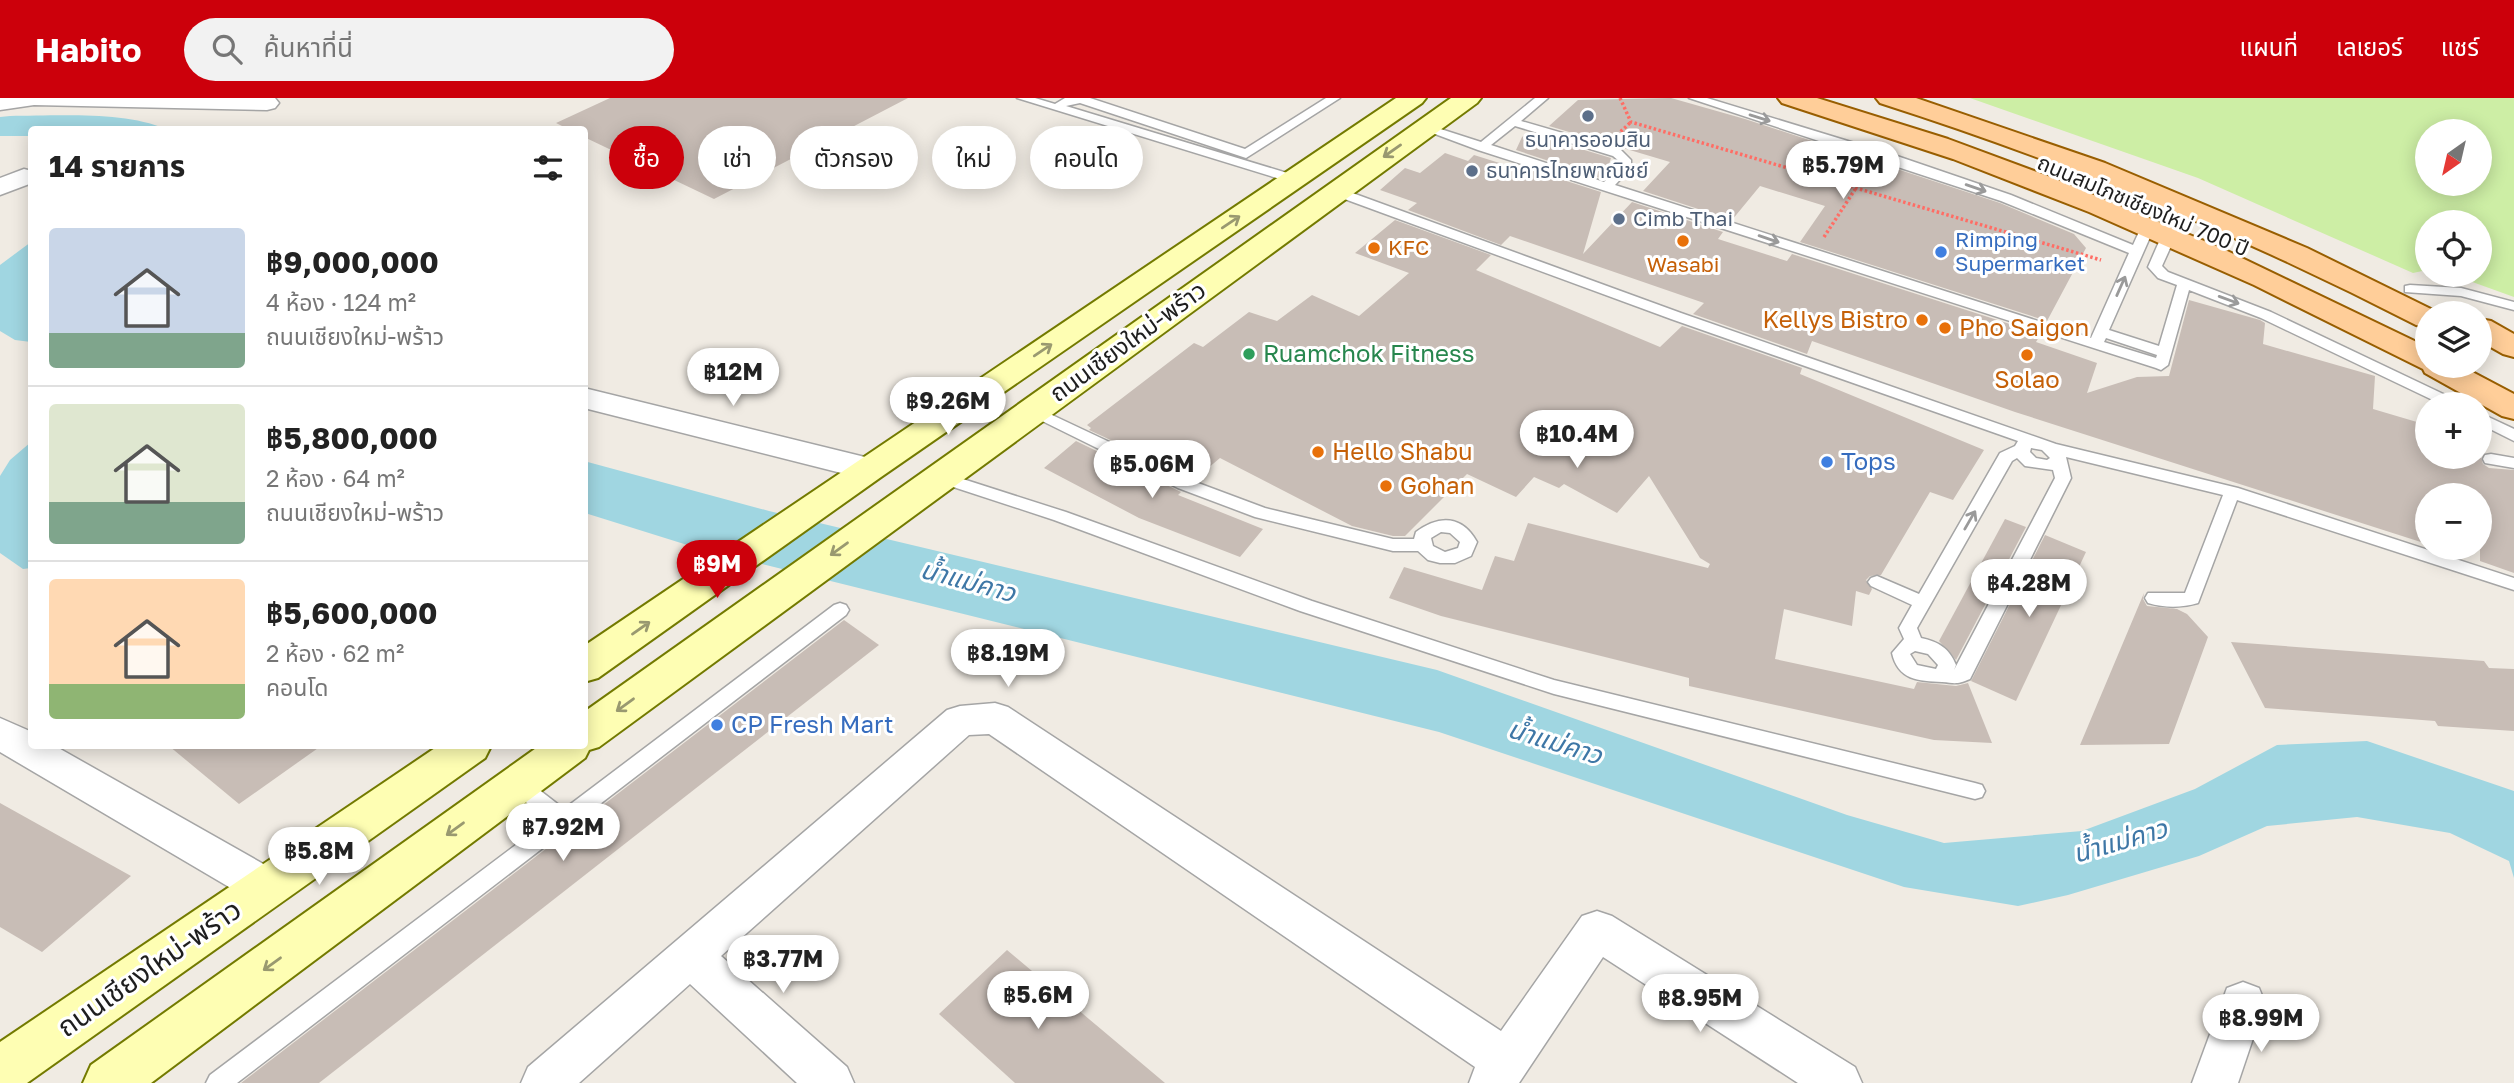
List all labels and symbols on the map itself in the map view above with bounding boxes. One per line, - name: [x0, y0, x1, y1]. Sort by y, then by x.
- marker: ธนาคารออมสิน: [1580, 108, 1596, 124]
- one-way arrow: [1749, 112, 1771, 125]
- north arrow: [2415, 119, 2492, 196]
- place label: ธนาคารออมสิน: [1525, 126, 1651, 152]
- pin: ฿5.79M: [1786, 141, 1900, 201]
- one-way arrow: [1383, 144, 1402, 158]
- street label: ถนนสมโภชเชียงใหม่ 700 ปี: [2034, 149, 2253, 261]
- place label: ธนาคารไทยพาณิชย์: [1486, 157, 1649, 183]
- marker: ธนาคารไทยพาณิชย์: [1464, 163, 1480, 179]
- one-way arrow: [1965, 183, 1987, 195]
- place label: Cimb Thai: [1633, 205, 1733, 231]
- marker: Cimb Thai: [1611, 211, 1627, 227]
- one-way arrow: [1220, 215, 1240, 229]
- place label: Rimping Supermarket: [1955, 226, 2085, 276]
- marker: Wasabi: [1675, 233, 1691, 249]
- place label: KFC: [1388, 234, 1429, 260]
- one-way arrow: [1758, 234, 1780, 246]
- marker: KFC: [1366, 240, 1382, 256]
- marker: Rimping Supermarket: [1933, 244, 1949, 260]
- place label: Wasabi: [1647, 251, 1719, 277]
- street label: ถนนเชียงใหม่-พร้าว: [1043, 274, 1211, 407]
- one-way arrow: [2116, 276, 2129, 297]
- one-way arrow: [2217, 295, 2239, 307]
- place label: Kellys Bistro: [1763, 304, 1908, 333]
- marker: Kellys Bistro: [1914, 312, 1930, 328]
- place label: Pho Saigon: [1959, 312, 2089, 341]
- marker: Pho Saigon: [1937, 320, 1953, 336]
- place label: Ruamchok Fitness: [1263, 338, 1474, 367]
- one-way arrow: [1033, 343, 1052, 357]
- marker: Ruamchok Fitness: [1241, 346, 1257, 362]
- marker: Solao: [2019, 347, 2035, 363]
- pin: ฿12M: [692, 348, 774, 408]
- place label: Solao: [1994, 364, 2060, 393]
- pin: ฿9.26M: [891, 378, 1005, 437]
- pin: ฿10.4M: [1520, 410, 1634, 470]
- place label: Hello Shabu: [1332, 436, 1473, 465]
- pin: ฿5.06M: [1095, 440, 1209, 500]
- marker: Hello Shabu: [1310, 444, 1326, 460]
- place label: Tops: [1841, 446, 1896, 475]
- marker: Tops: [1819, 454, 1835, 470]
- place label: Gohan: [1400, 470, 1474, 499]
- marker: Gohan: [1378, 478, 1394, 494]
- one-way arrow: [1964, 510, 1977, 531]
- pin: ฿9M: [683, 540, 751, 600]
- one-way arrow: [830, 542, 849, 557]
- water label: น้ำแม่คาว: [917, 551, 1020, 608]
- pin: ฿4.28M: [1972, 560, 2086, 619]
- one-way arrow: [631, 621, 650, 635]
- pin: ฿8.19M: [951, 630, 1065, 689]
- one-way arrow: [616, 698, 635, 712]
- place label: CP Fresh Mart: [731, 709, 893, 738]
- water label: น้ำแม่คาว: [1504, 711, 1608, 771]
- marker: CP Fresh Mart: [709, 717, 725, 733]
- pin: ฿7.92M: [506, 804, 620, 863]
- water label: น้ำแม่คาว: [2069, 810, 2172, 869]
- one-way arrow: [446, 821, 465, 836]
- pin: ฿5.8M: [270, 828, 368, 887]
- street label: ถนนเชียงใหม่-พร้าว: [50, 892, 247, 1043]
- pin: ฿3.77M: [726, 936, 840, 995]
- one-way arrow: [263, 956, 282, 971]
- pin: ฿5.6M: [989, 972, 1087, 1031]
- pin: ฿8.95M: [1643, 974, 1757, 1034]
- pin: ฿8.99M: [2204, 995, 2318, 1054]

